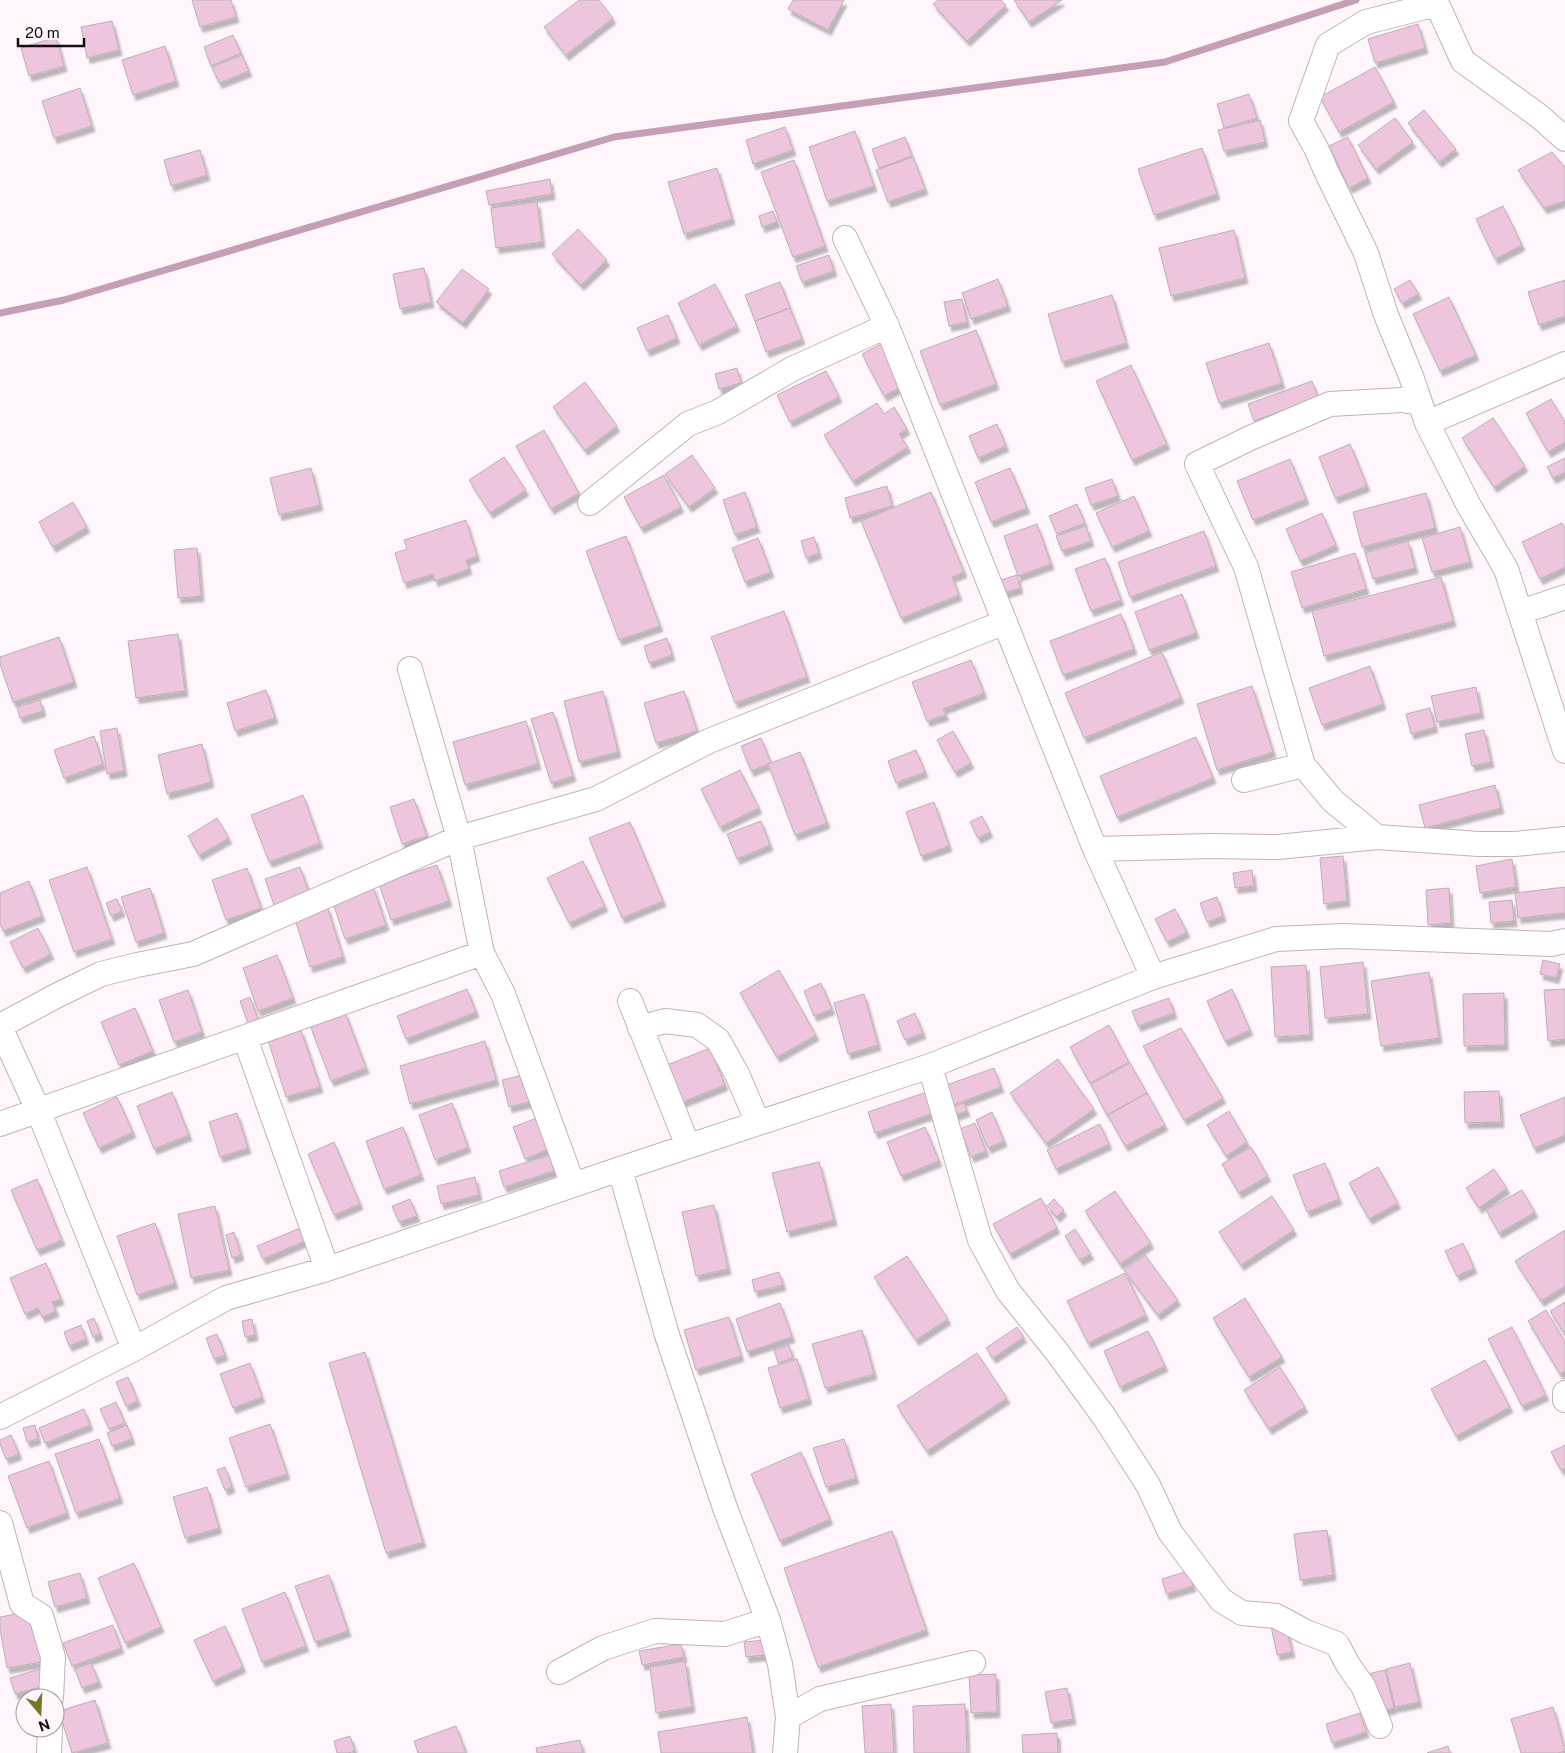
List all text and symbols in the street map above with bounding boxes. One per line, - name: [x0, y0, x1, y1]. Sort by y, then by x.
- scale bar: [18, 15, 84, 47]
- text: 20 m: [25, 24, 60, 41]
- north arrow: [15, 1688, 65, 1738]
- text: N: [36, 1716, 52, 1735]

